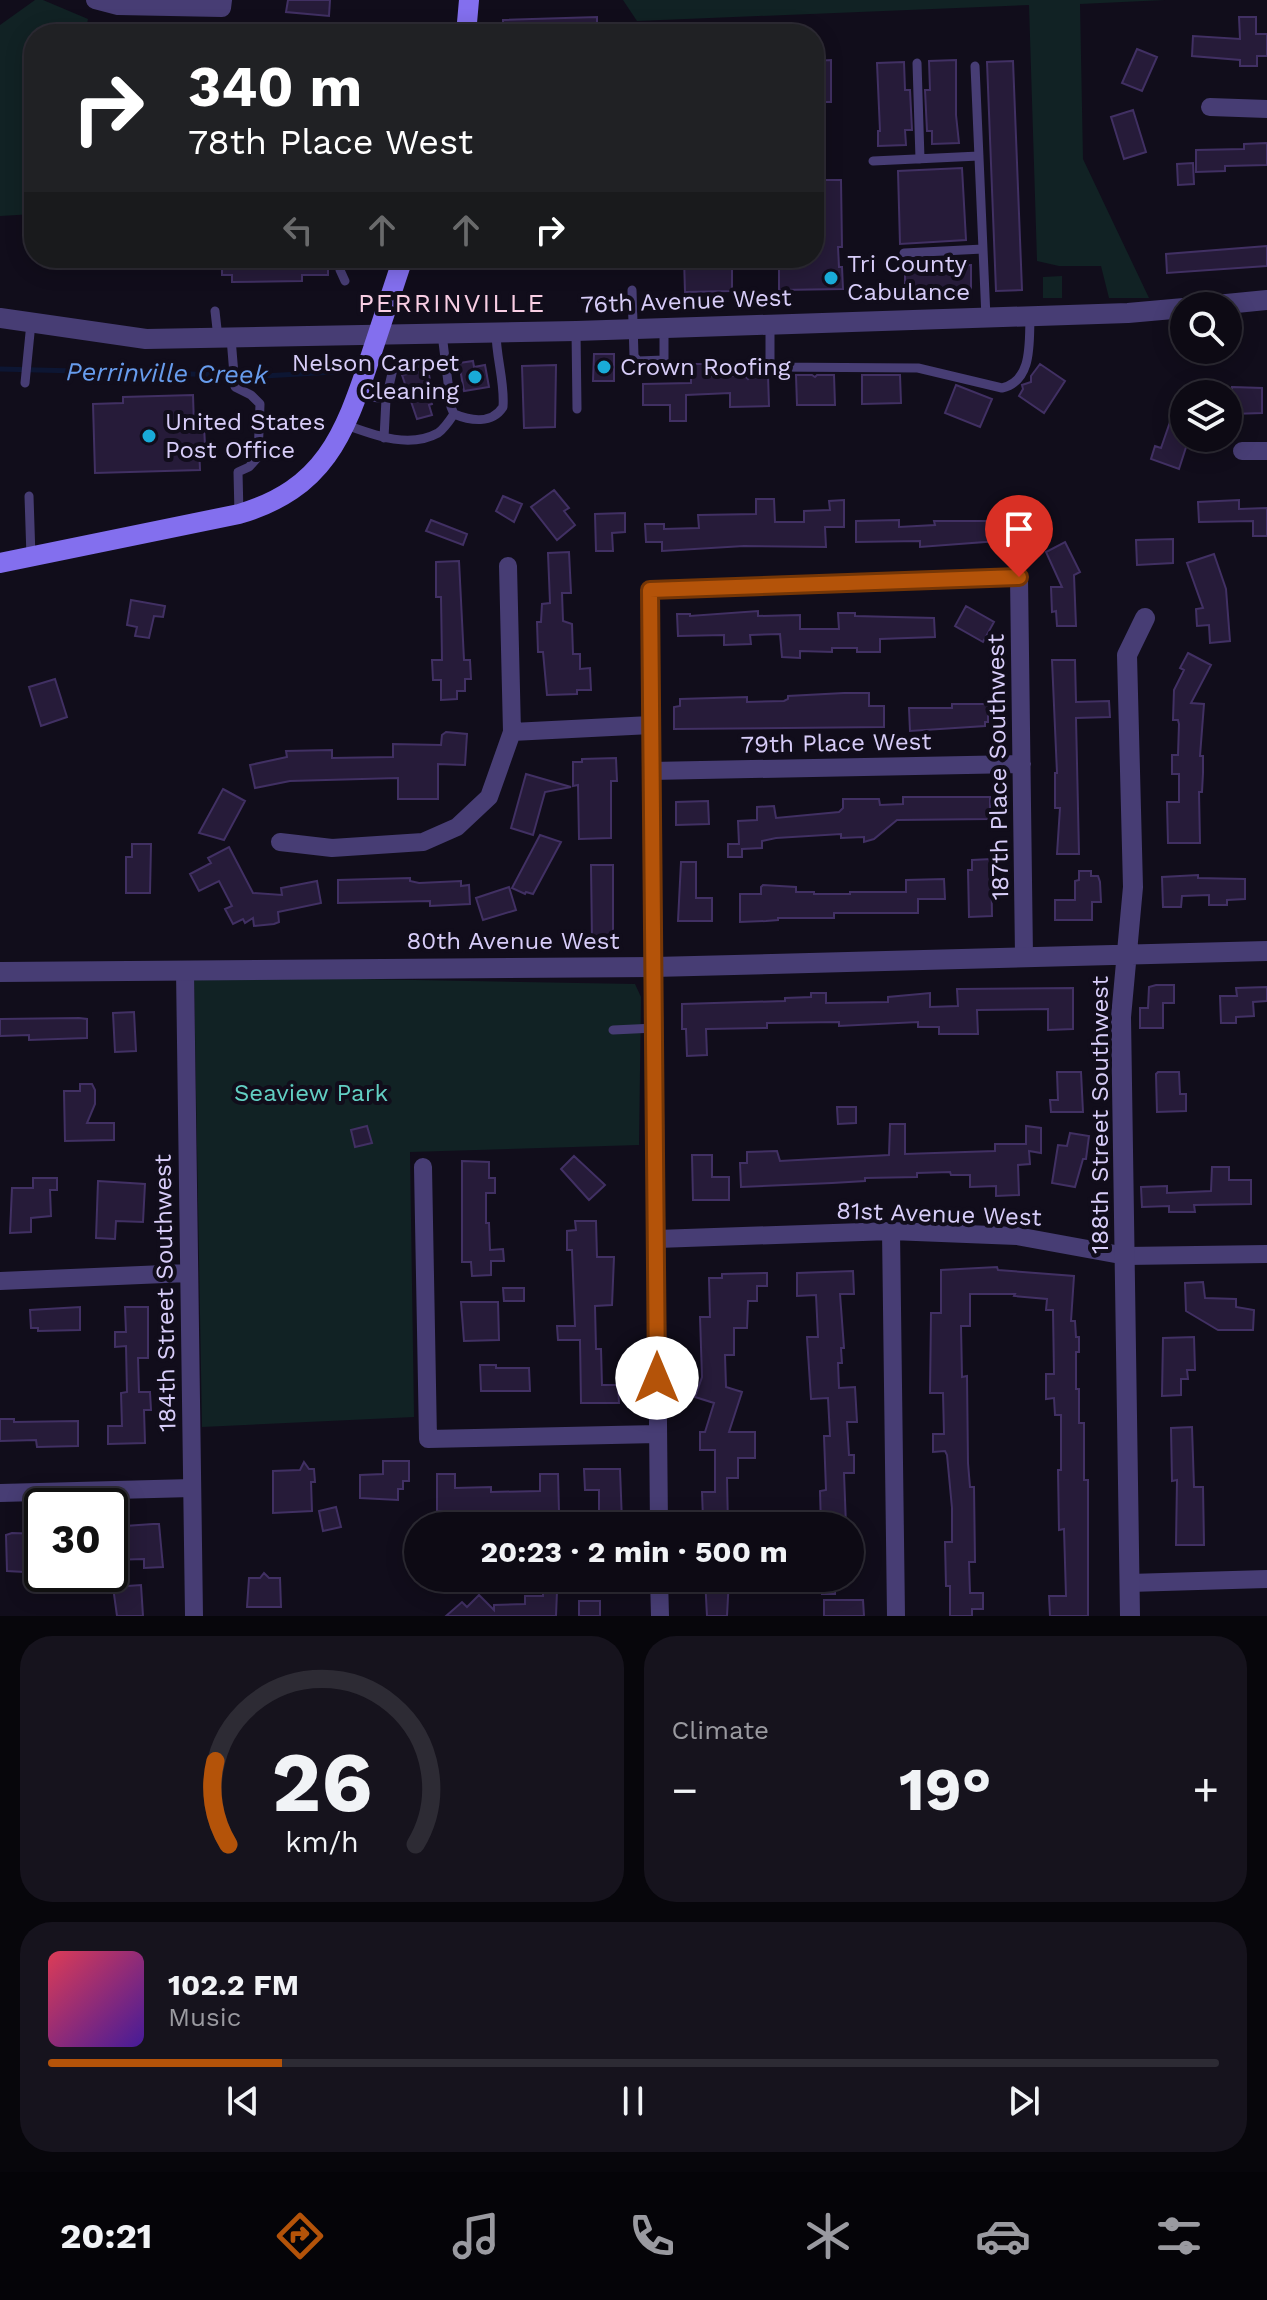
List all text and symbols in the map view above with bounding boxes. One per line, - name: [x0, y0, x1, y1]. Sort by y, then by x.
- text: 340 m: [188, 54, 362, 120]
- icon: right: [56, 56, 160, 160]
- text: 78th Place West: [188, 121, 473, 163]
- icon: left: [276, 208, 320, 252]
- icon: ahead: [360, 208, 404, 252]
- icon: ahead: [444, 208, 488, 252]
- icon: right: [528, 208, 572, 252]
- place label: Tri County Cabulance: [847, 250, 970, 306]
- marker: Tri County Cabulance: [822, 269, 840, 287]
- street label: 76th Avenue West: [580, 283, 792, 319]
- district label: PERRINVILLE: [358, 288, 546, 318]
- map controls: [1170, 292, 1242, 452]
- button: search: [1170, 292, 1242, 364]
- place label: Nelson Carpet Cleaning: [292, 349, 459, 405]
- place label: Crown Roofing: [620, 353, 791, 381]
- water label: Perrinville Creek: [66, 356, 269, 390]
- marker: Crown Roofing: [595, 358, 613, 376]
- marker: Nelson Carpet Cleaning: [466, 368, 484, 386]
- button: layers: [1170, 380, 1242, 452]
- place label: United States Post Office: [165, 408, 325, 464]
- marker: United States Post Office: [140, 427, 158, 445]
- pin: [985, 495, 1053, 577]
- icon: arrive: [997, 507, 1041, 551]
- street label: 187th Place Southwest: [982, 634, 1014, 900]
- street label: 79th Place West: [740, 727, 932, 759]
- street label: 80th Avenue West: [406, 927, 620, 955]
- street label: 188th Street Southwest: [1086, 976, 1114, 1254]
- park label: Seaview Park: [234, 1079, 388, 1107]
- street label: 184th Street Southwest: [149, 1154, 181, 1432]
- street label: 81st Avenue West: [836, 1196, 1042, 1232]
- position arrow: [615, 1336, 699, 1420]
- speed limit sign: 30: [24, 1488, 128, 1592]
- text: 20:23 · 2 min · 500 m: [480, 1534, 788, 1569]
- text: Climate: [672, 1715, 769, 1745]
- text: 26: [271, 1734, 372, 1831]
- text: 19°: [899, 1754, 992, 1825]
- text: −: [672, 1764, 698, 1816]
- text: +: [1192, 1764, 1219, 1816]
- text: km/h: [285, 1825, 359, 1859]
- text: 102.2 FM: [168, 1967, 299, 2002]
- text: Music: [168, 2002, 241, 2032]
- icon: previous: [221, 2079, 265, 2123]
- icon: pause: [611, 2079, 655, 2123]
- icon: next: [1002, 2079, 1046, 2123]
- icon: directions: [272, 2208, 328, 2264]
- icon: music: [448, 2208, 504, 2264]
- icon: phone: [624, 2208, 680, 2264]
- icon: climate: [800, 2208, 856, 2264]
- icon: car: [975, 2208, 1031, 2264]
- icon: filters: [1151, 2208, 1207, 2264]
- text: 20:21: [60, 2215, 152, 2257]

